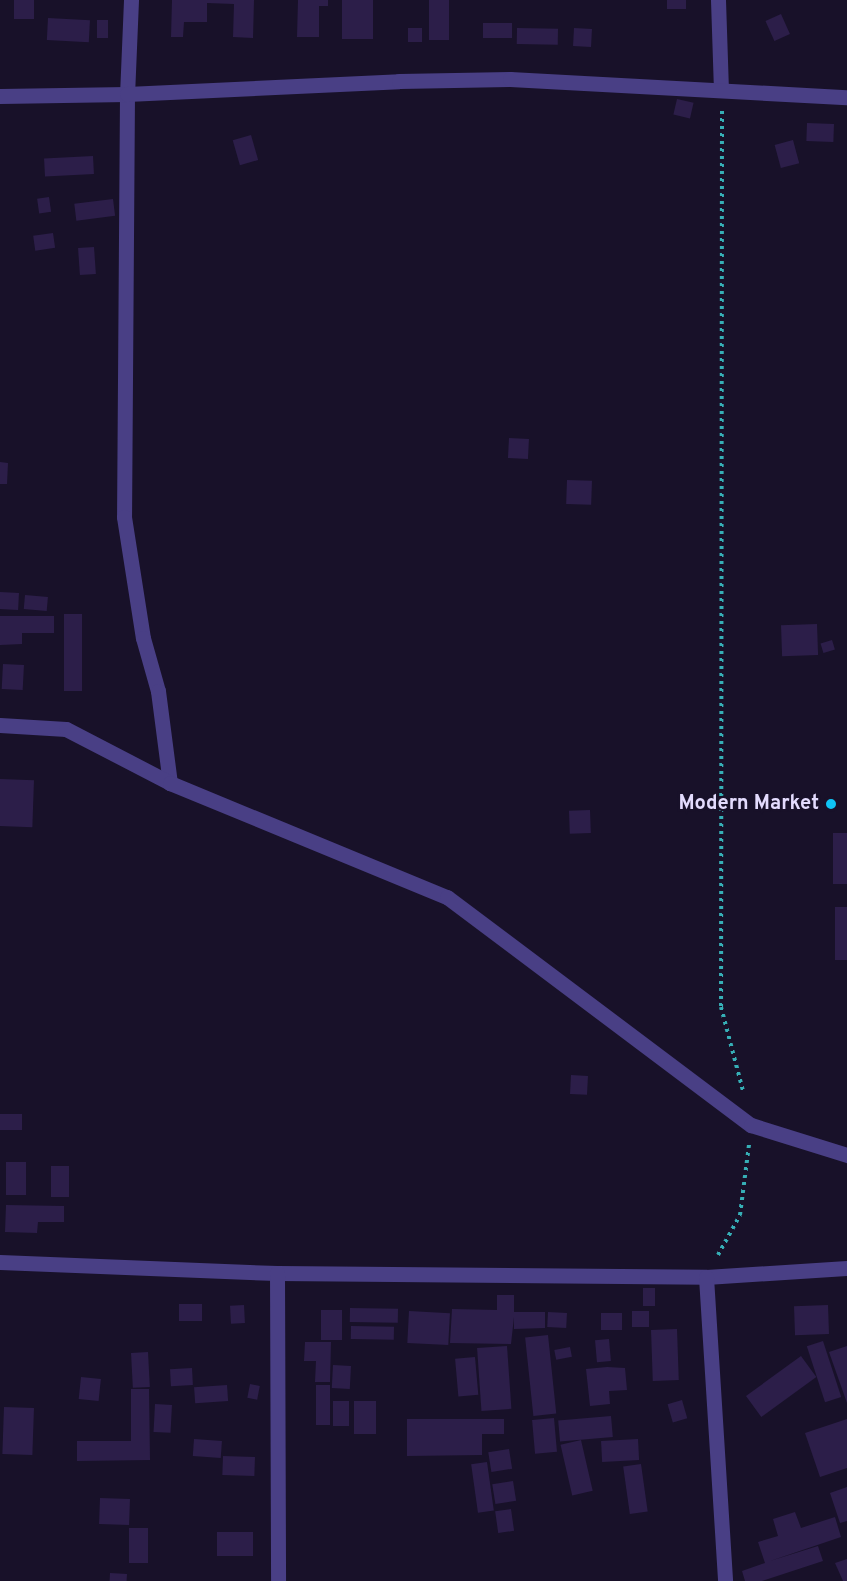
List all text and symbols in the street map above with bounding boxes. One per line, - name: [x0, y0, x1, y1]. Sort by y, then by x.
- place label: Modern Market: [678, 792, 819, 816]
- marker: Modern Market: [824, 797, 838, 811]

